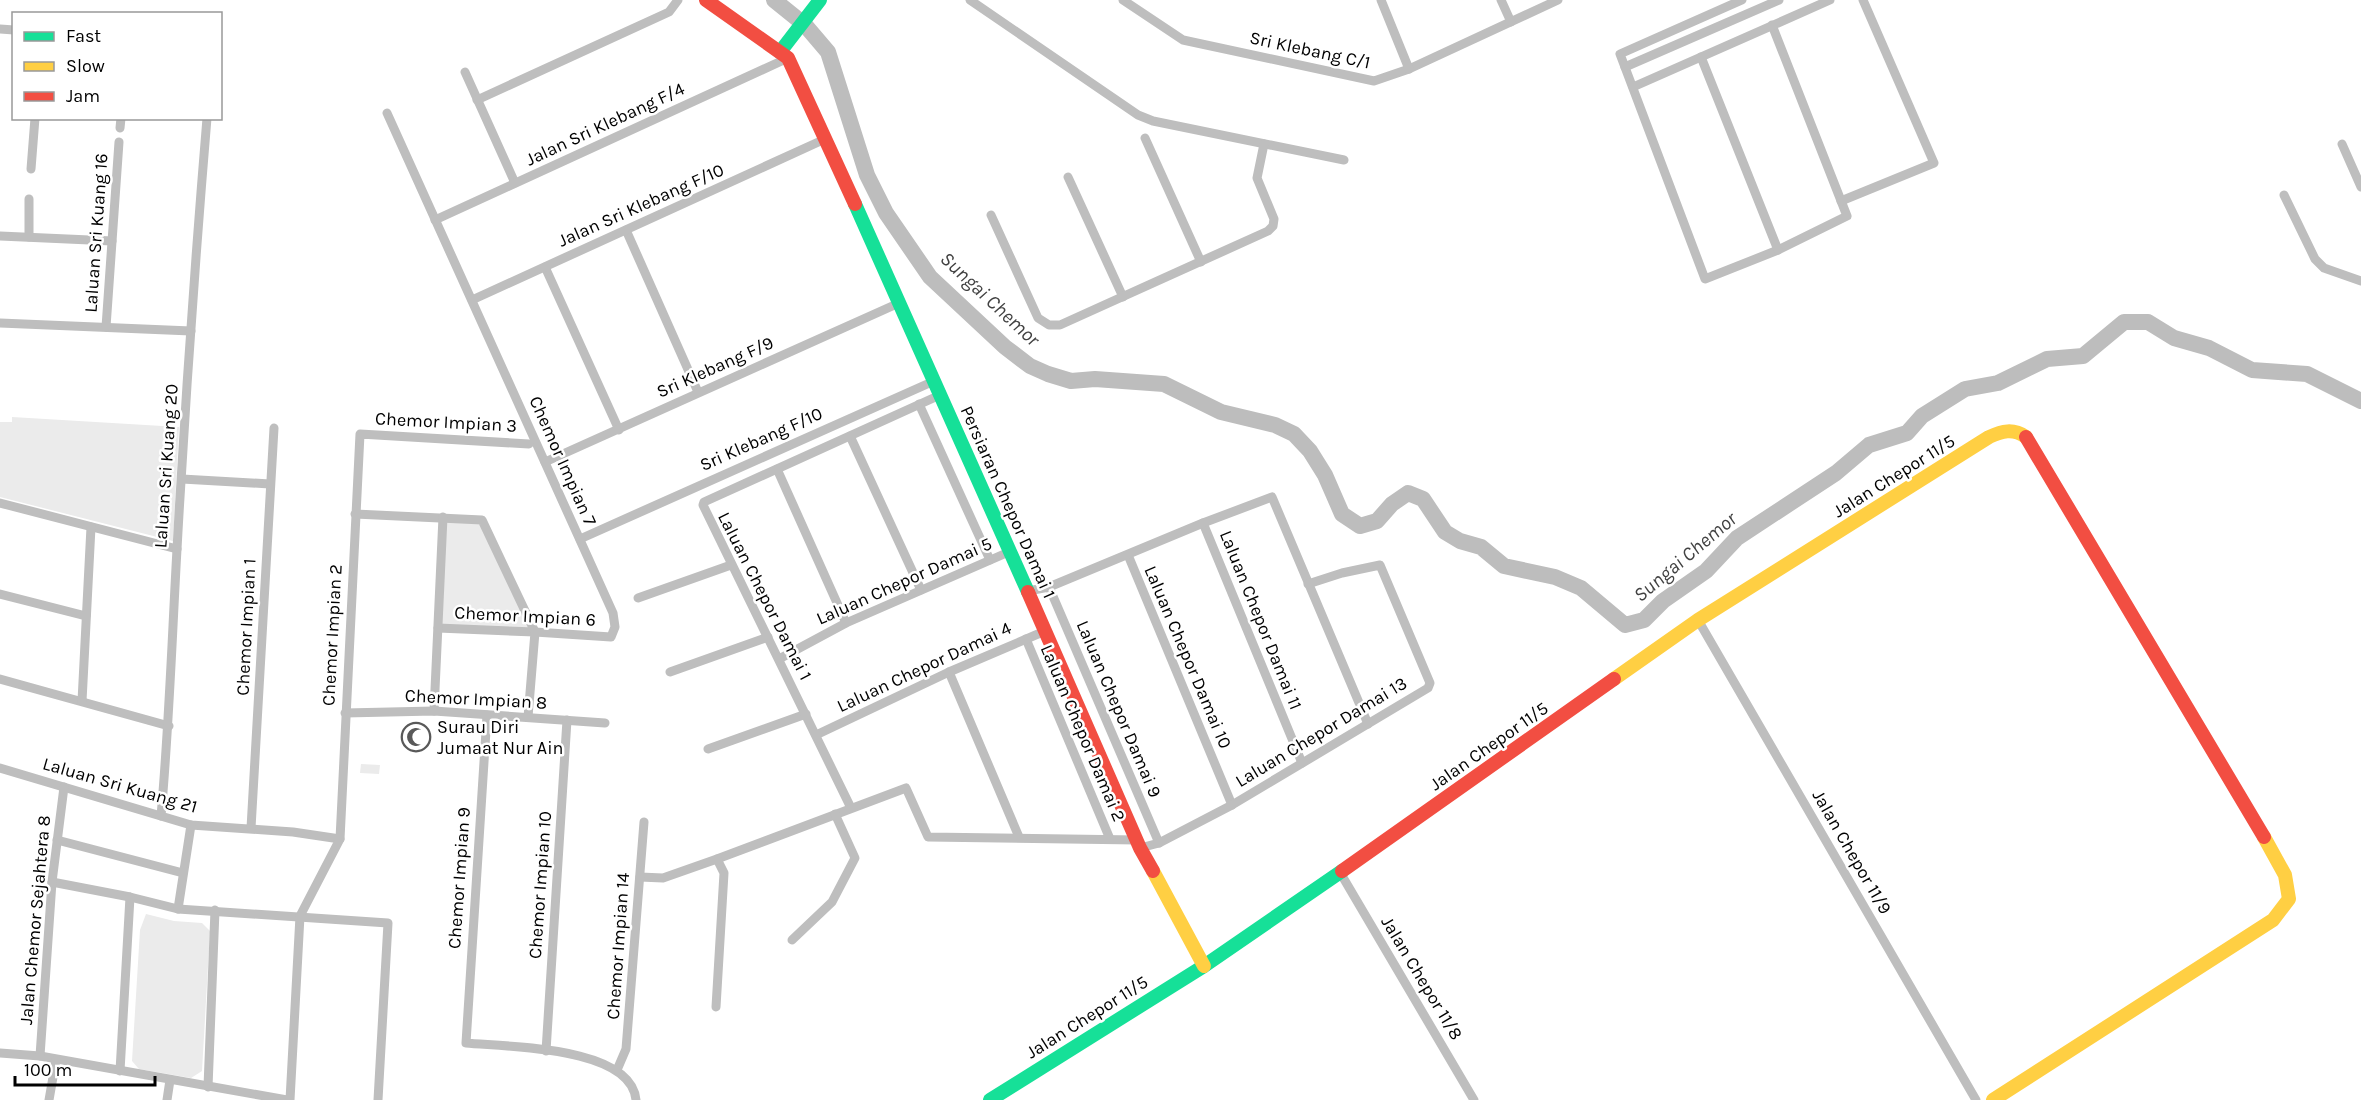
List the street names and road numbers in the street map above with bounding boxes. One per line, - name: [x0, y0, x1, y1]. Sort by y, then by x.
- street label: Sri Klebang C/1: [1248, 26, 1372, 74]
- street label: Jalan Sri Klebang F/4: [522, 78, 688, 170]
- street label: Laluan Sri Kuang 16: [79, 153, 113, 313]
- street label: Jalan Sri Klebang F/10: [555, 159, 727, 251]
- street label: Sri Klebang F/9: [653, 331, 777, 403]
- street label: Laluan Sri Kuang 20: [149, 383, 183, 549]
- street label: Chemor Impian 7: [525, 393, 602, 530]
- street label: Sri Klebang F/10: [696, 402, 826, 476]
- street label: Persiaran Chepor Damai 1: [956, 402, 1060, 602]
- street label: Chemor Impian 3: [374, 407, 518, 437]
- street label: Jalan Chepor 11/5: [1829, 430, 1959, 522]
- street label: Laluan Chepor Damai 1: [713, 508, 817, 684]
- street label: Laluan Chepor Damai 11: [1215, 527, 1307, 713]
- street label: Laluan Chepor Damai 5: [813, 532, 995, 630]
- street label: Chemor Impian 1: [231, 558, 261, 696]
- street label: Laluan Chepor Damai 10: [1140, 562, 1236, 752]
- street label: Chemor Impian 2: [317, 564, 347, 706]
- street label: Chemor Impian 6: [454, 601, 596, 631]
- street label: Laluan Chepor Damai 4: [833, 617, 1015, 717]
- street label: Laluan Chepor Damai 9: [1072, 617, 1166, 801]
- street label: Laluan Chepor Damai 2: [1036, 641, 1130, 825]
- street label: Laluan Chepor Damai 13: [1231, 672, 1411, 792]
- street label: Chemor Impian 8: [404, 684, 548, 714]
- street label: Jalan Chepor 11/5: [1426, 697, 1552, 795]
- street label: Laluan Sri Kuang 21: [40, 752, 200, 818]
- street label: Jalan Chepor 11/9: [1808, 786, 1896, 918]
- street label: Chemor Impian 9: [443, 806, 475, 950]
- street label: Chemor Impian 10: [524, 810, 556, 960]
- street label: Jalan Chemor Sejahtera 8: [15, 814, 55, 1026]
- street label: Chemor Impian 14: [602, 872, 634, 1020]
- street label: Jalan Chepor 11/8: [1376, 912, 1468, 1044]
- street label: Jalan Chepor 11/5: [1022, 971, 1152, 1063]

